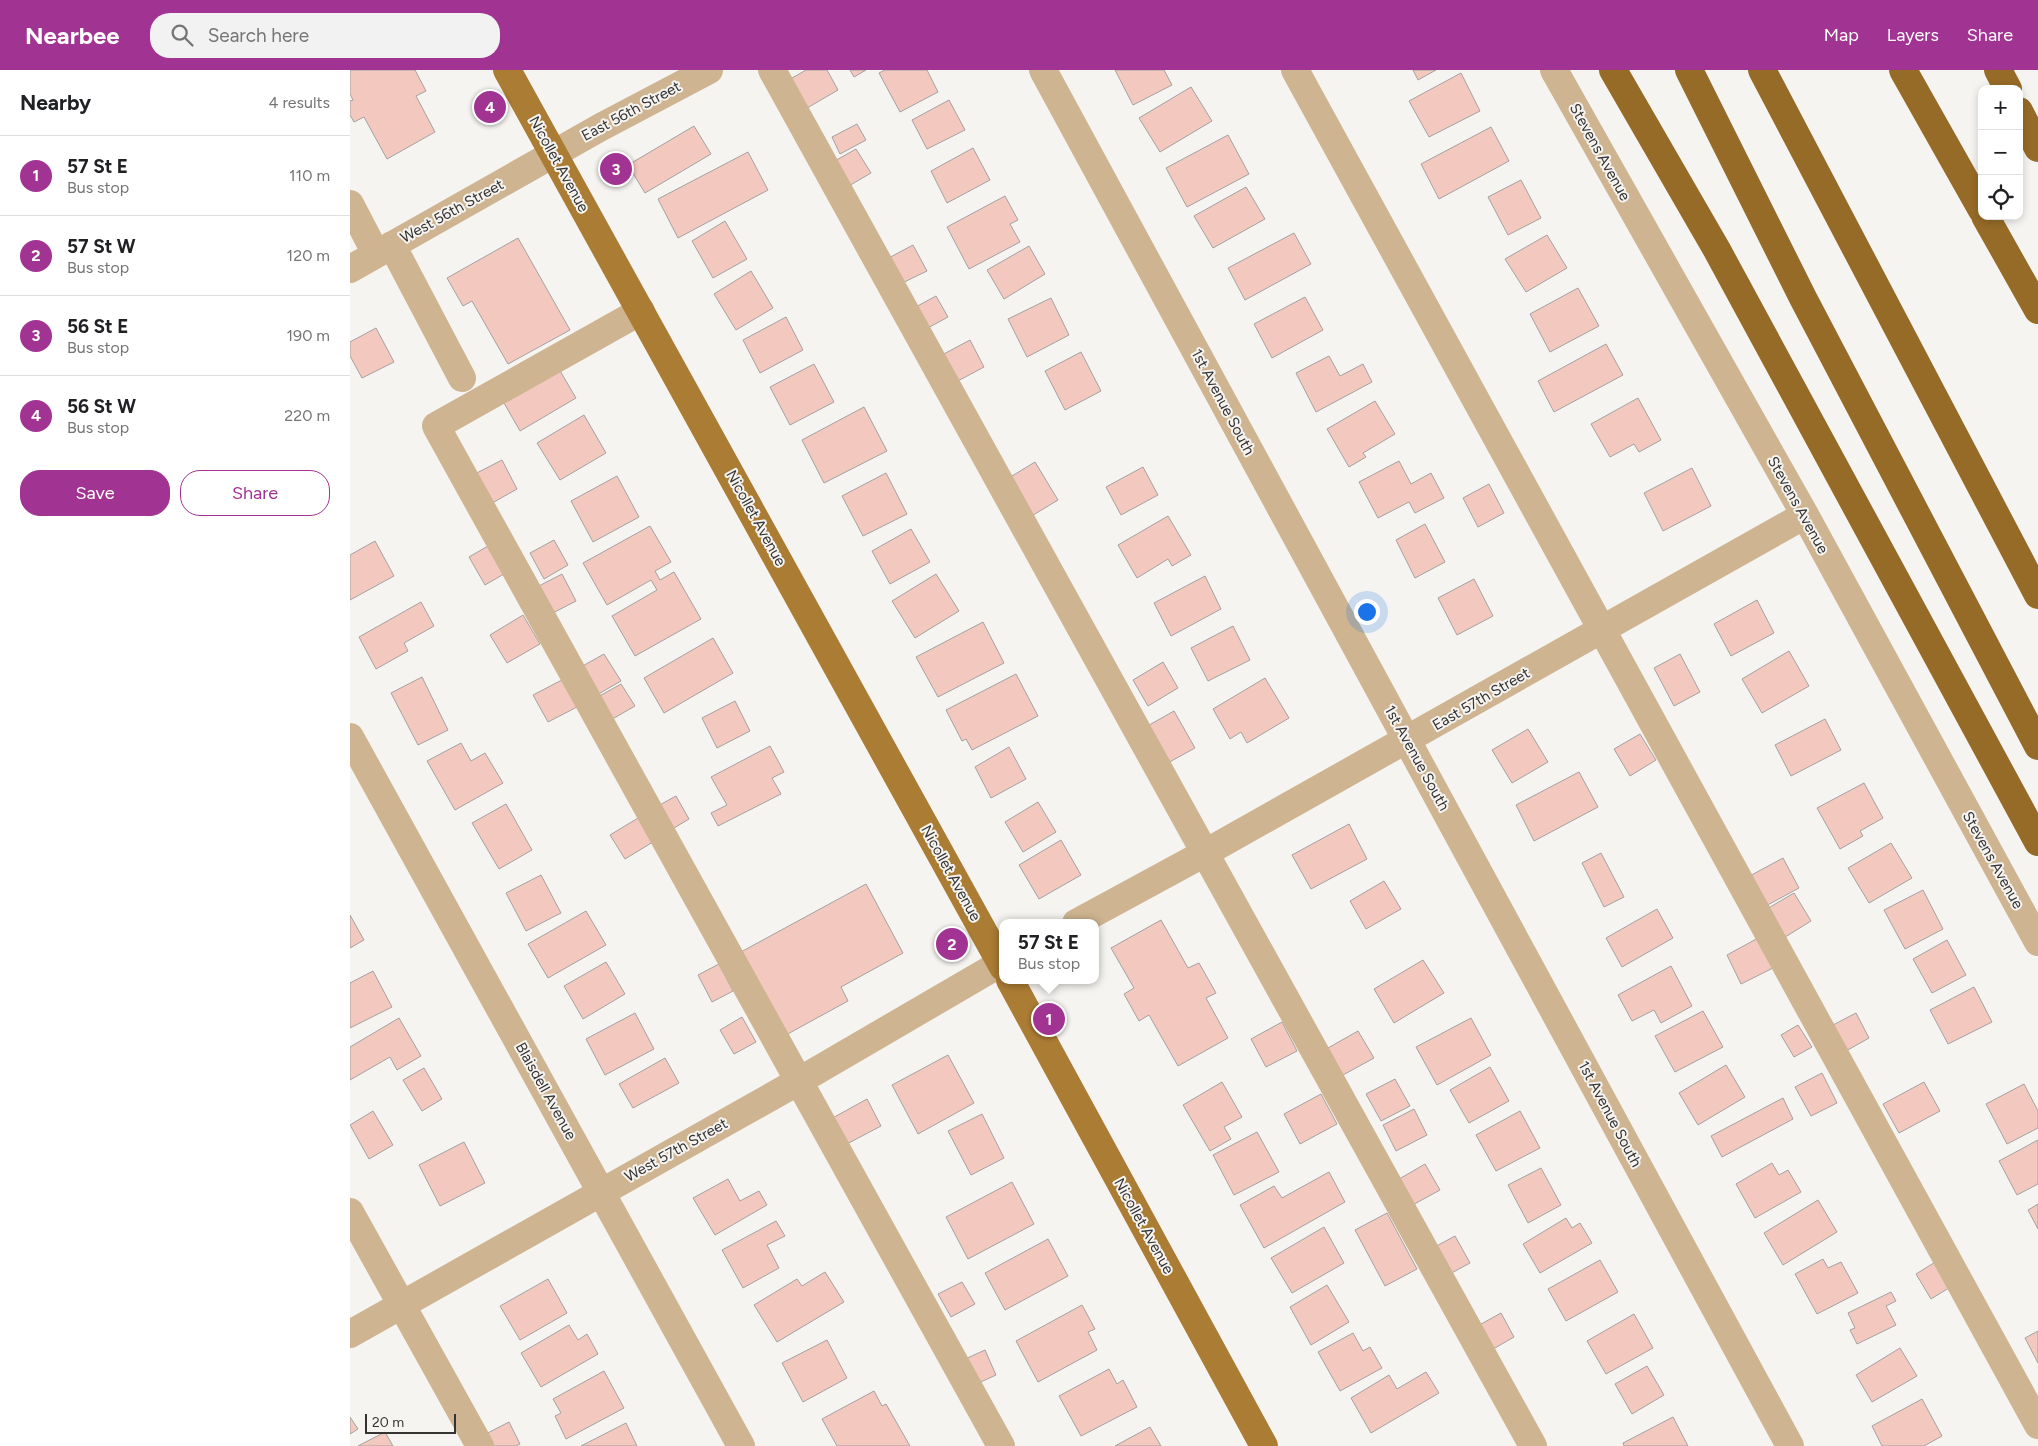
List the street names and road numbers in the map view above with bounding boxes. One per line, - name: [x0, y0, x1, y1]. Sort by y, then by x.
- street label: East 56th Street: [578, 77, 684, 145]
- street label: Stevens Avenue: [1566, 100, 1634, 204]
- street label: Nicollet Avenue: [525, 113, 593, 215]
- street label: West 56th Street: [397, 175, 507, 247]
- street label: 1st Avenue South: [1188, 346, 1258, 458]
- street label: Stevens Avenue: [1764, 453, 1832, 557]
- street label: Nicollet Avenue: [722, 467, 790, 569]
- street label: East 57th Street: [1429, 664, 1533, 734]
- street label: 1st Avenue South: [1381, 702, 1453, 814]
- street label: Stevens Avenue: [1959, 808, 2027, 912]
- street label: Nicollet Avenue: [917, 822, 985, 924]
- street label: Blaisdell Avenue: [512, 1039, 580, 1143]
- street label: 1st Avenue South: [1575, 1058, 1645, 1170]
- street label: West 57th Street: [621, 1114, 731, 1186]
- street label: Nicollet Avenue: [1110, 1175, 1178, 1277]

